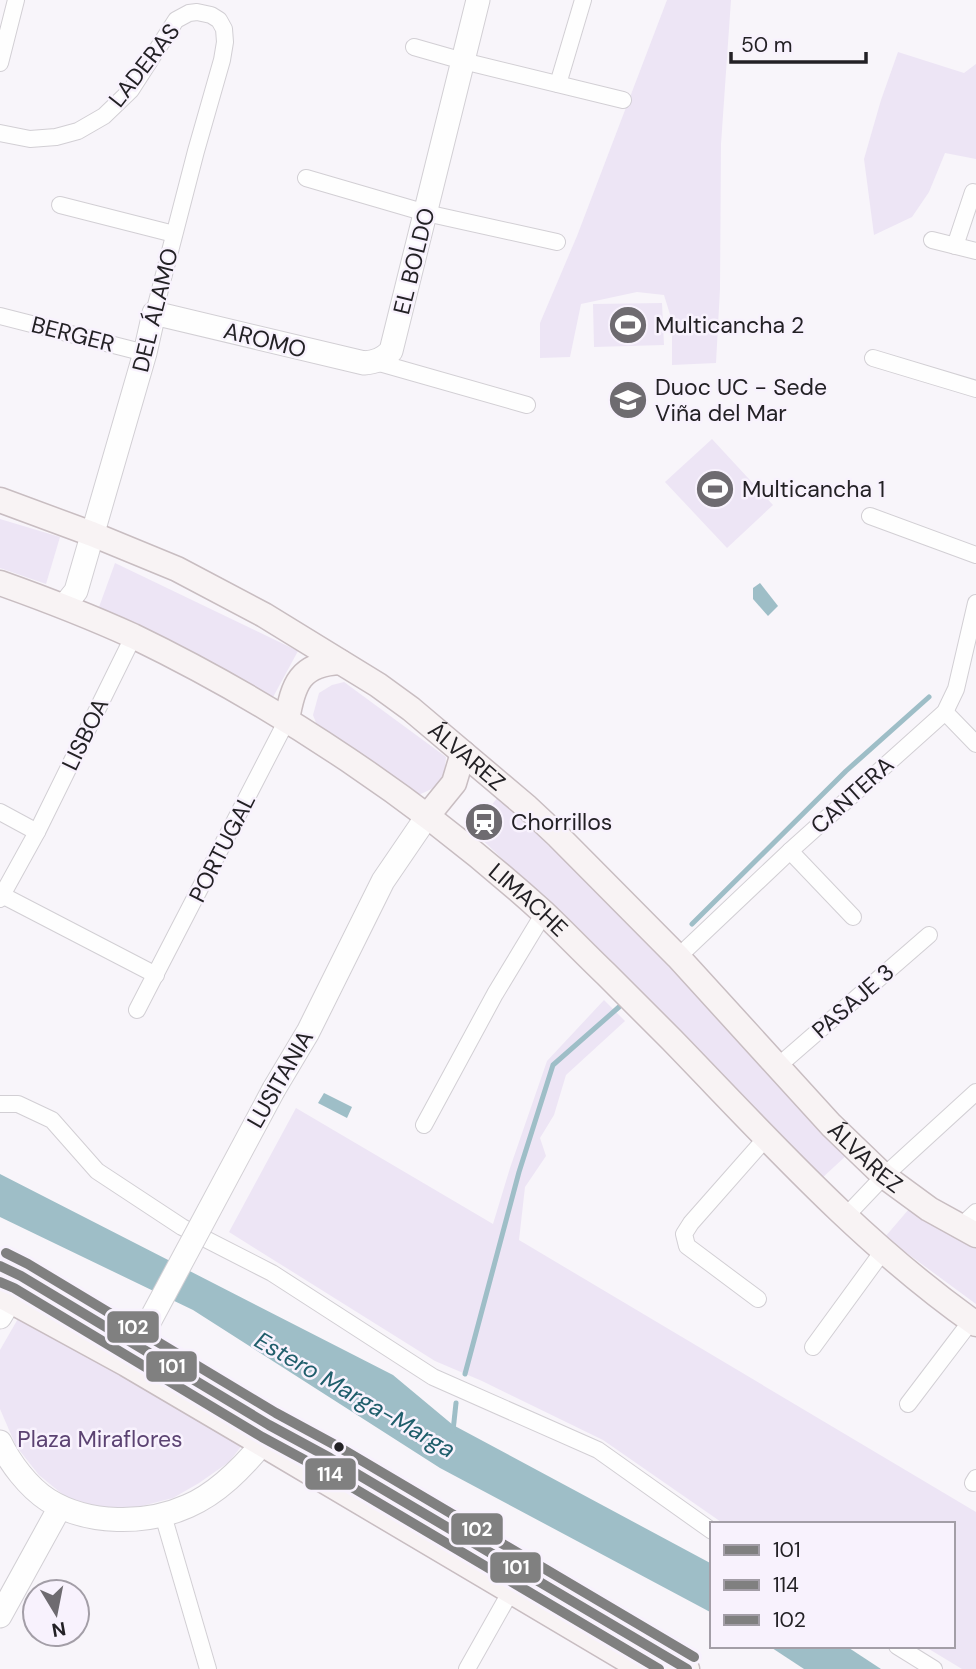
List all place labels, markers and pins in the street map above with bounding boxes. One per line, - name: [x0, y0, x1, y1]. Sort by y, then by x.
- sports icon: Multicancha 2: [607, 304, 649, 346]
- place label: Multicancha 2: [655, 310, 804, 340]
- place label: Duoc UC - Sede Viña del Mar: [655, 372, 827, 428]
- school or university icon: Duoc UC - Sede Viña del Mar: [607, 379, 649, 421]
- sports icon: Multicancha 1: [694, 468, 736, 510]
- place label: Multicancha 1: [742, 474, 885, 504]
- station icon: Chorrillos: [463, 801, 505, 843]
- place label: Chorrillos: [511, 807, 612, 837]
- unlabelled marker: [332, 1440, 346, 1454]

